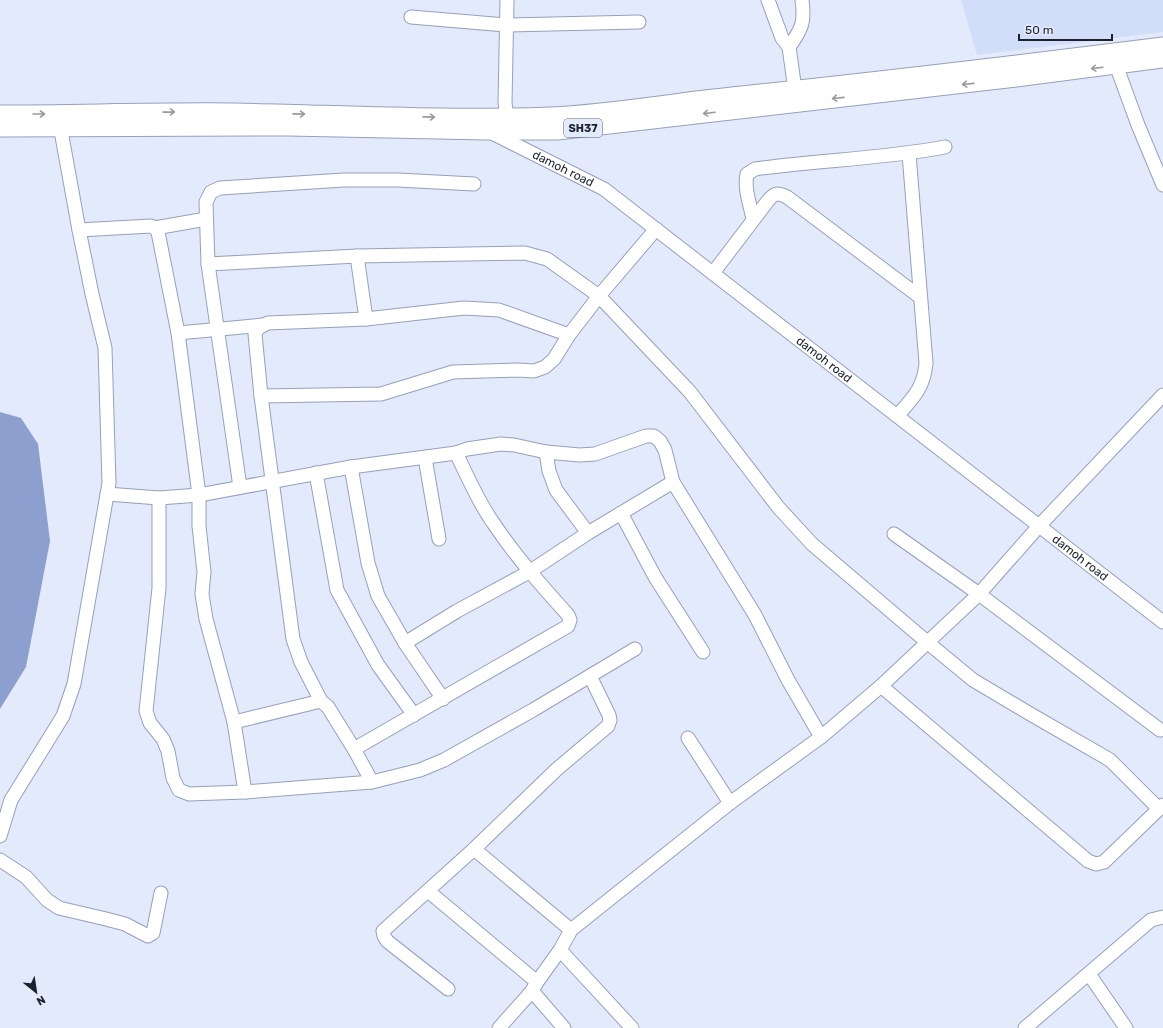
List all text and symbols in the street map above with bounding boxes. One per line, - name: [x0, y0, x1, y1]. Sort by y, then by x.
- scale bar: [1019, 16, 1112, 42]
- text: 50 m: [1025, 23, 1053, 37]
- one-way arrow: [1090, 64, 1103, 72]
- one-way arrow: [961, 80, 974, 88]
- one-way arrow: [832, 94, 845, 102]
- one-way arrow: [162, 109, 175, 116]
- one-way arrow: [703, 109, 716, 117]
- one-way arrow: [32, 110, 45, 118]
- one-way arrow: [292, 110, 305, 117]
- one-way arrow: [422, 113, 435, 121]
- road number: SH37: [564, 119, 602, 137]
- street label: damoh road: [530, 147, 596, 190]
- street label: damoh road: [793, 333, 855, 385]
- street label: damoh road: [1050, 532, 1111, 584]
- north arrow: [16, 972, 56, 1012]
- text: N: [34, 993, 47, 1008]

